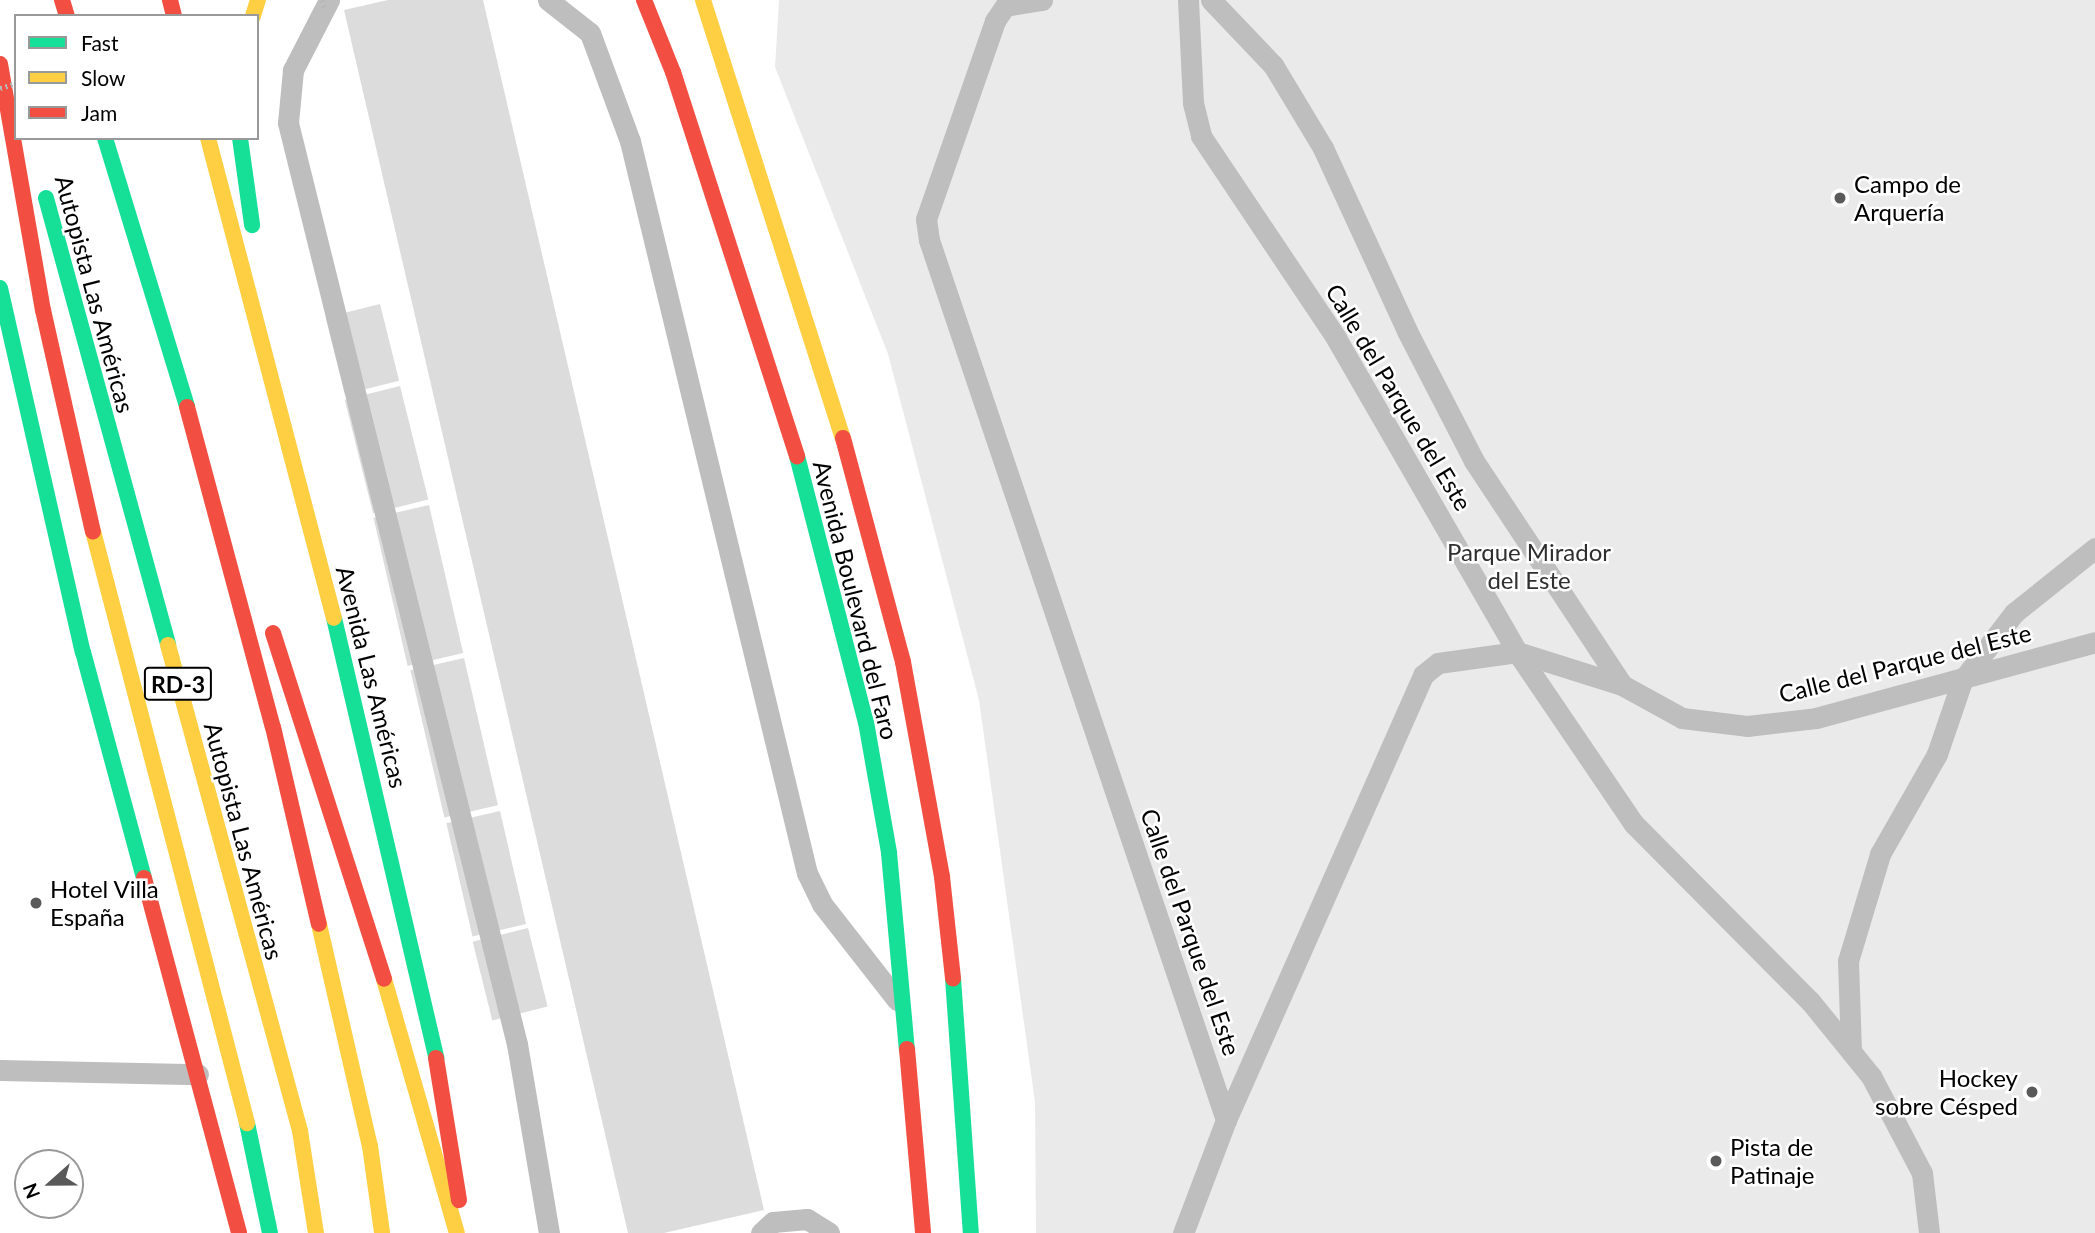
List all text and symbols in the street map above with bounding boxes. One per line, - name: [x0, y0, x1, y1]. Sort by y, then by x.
- legend: [14, 14, 259, 140]
- text: Fast: [81, 30, 118, 55]
- text: Slow: [81, 65, 125, 90]
- text: Jam: [81, 100, 117, 125]
- place label: Campo de Arquería: [1854, 170, 1961, 226]
- street label: Autopista Las Américas: [49, 172, 141, 416]
- marker: Campo de Arquería: [1832, 190, 1848, 206]
- street label: Calle del Parque del Este: [1320, 279, 1478, 515]
- street label: Avenida Boulevard del Faro: [807, 458, 905, 742]
- park label: Parque Mirador del Este: [1447, 538, 1611, 594]
- street label: Avenida Las Américas: [330, 563, 414, 791]
- street label: Calle del Parque del Este: [1776, 618, 2034, 708]
- road number: RD-3: [143, 664, 213, 704]
- street label: Autopista Las Américas: [198, 719, 290, 963]
- street label: Calle del Parque del Este: [1135, 805, 1247, 1059]
- place label: Hotel Villa España: [50, 875, 160, 931]
- marker: Hotel Villa España: [28, 895, 44, 911]
- place label: Hockey sobre Césped: [1875, 1064, 2018, 1120]
- marker: Hockey sobre Césped: [2024, 1084, 2040, 1100]
- place label: Pista de Patinaje: [1730, 1133, 1814, 1189]
- north arrow: [14, 1149, 84, 1219]
- marker: Pista de Patinaje: [1708, 1153, 1724, 1169]
- text: N: [17, 1180, 44, 1202]

